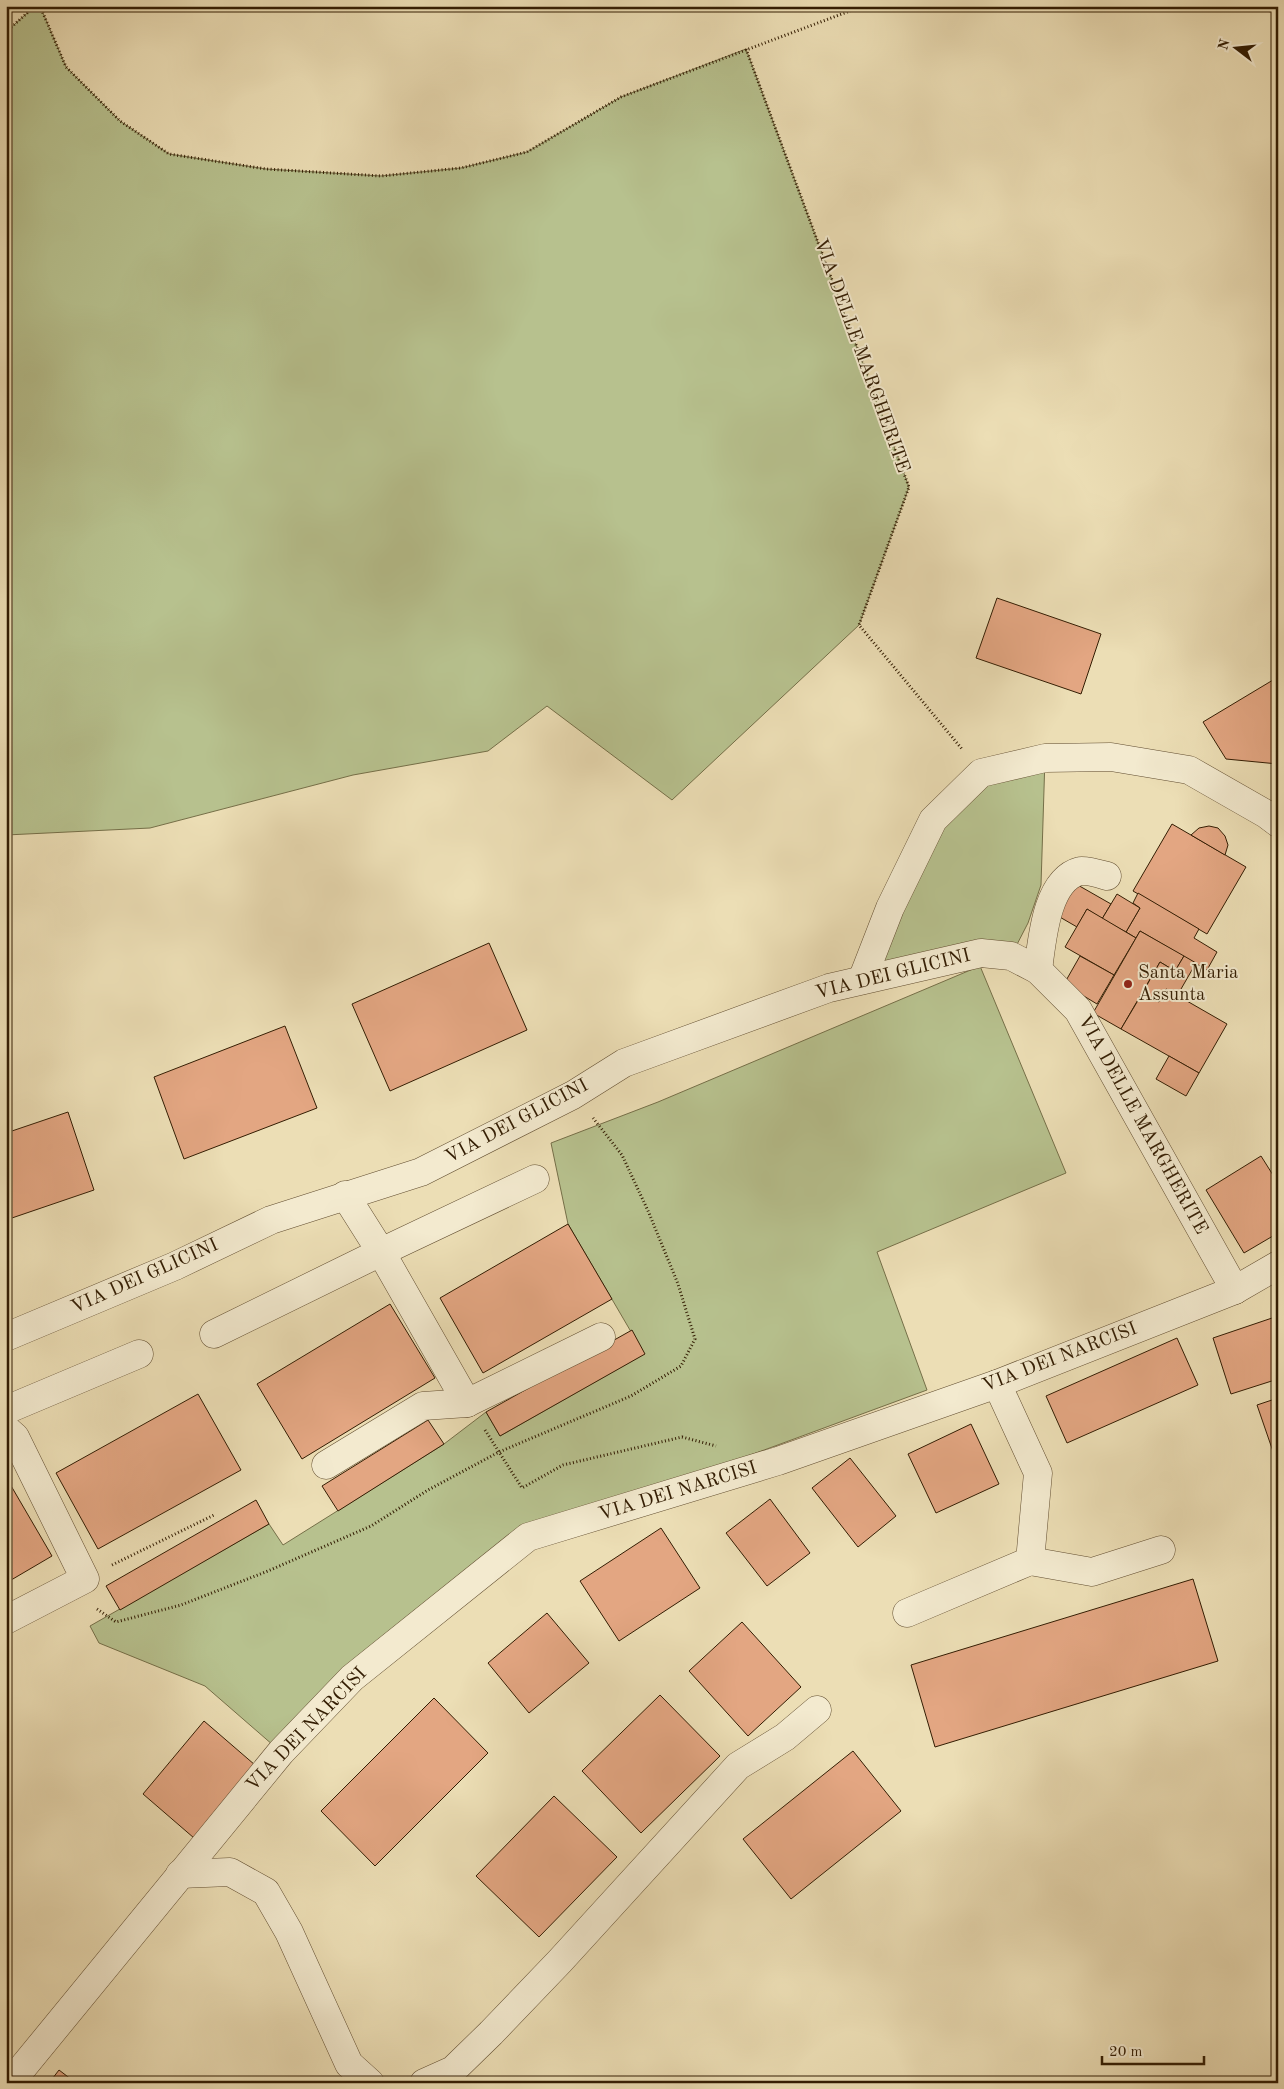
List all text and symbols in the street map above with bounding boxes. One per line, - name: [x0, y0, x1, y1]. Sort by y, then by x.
- north arrow: [1212, 22, 1262, 72]
- text: N: [1216, 37, 1233, 52]
- street label: VIA DELLE MARGHERITE: [810, 237, 912, 475]
- street label: VIA DEI GLICINI: [814, 947, 972, 1003]
- place label: Santa Maria Assunta: [1138, 964, 1239, 1005]
- marker: Santa Maria Assunta: [1122, 978, 1134, 990]
- street label: VIA DELLE MARGHERITE: [1074, 1012, 1210, 1238]
- street label: VIA DEI GLICINI: [442, 1076, 592, 1168]
- street label: VIA DEI GLICINI: [69, 1236, 221, 1318]
- street label: VIA DEI NARCISI: [980, 1320, 1140, 1396]
- street label: VIA DEI NARCISI: [597, 1459, 759, 1525]
- street label: VIA DEI NARCISI: [243, 1664, 371, 1796]
- scale bar: [1102, 2034, 1204, 2066]
- text: 20 m: [1109, 2045, 1143, 2060]

